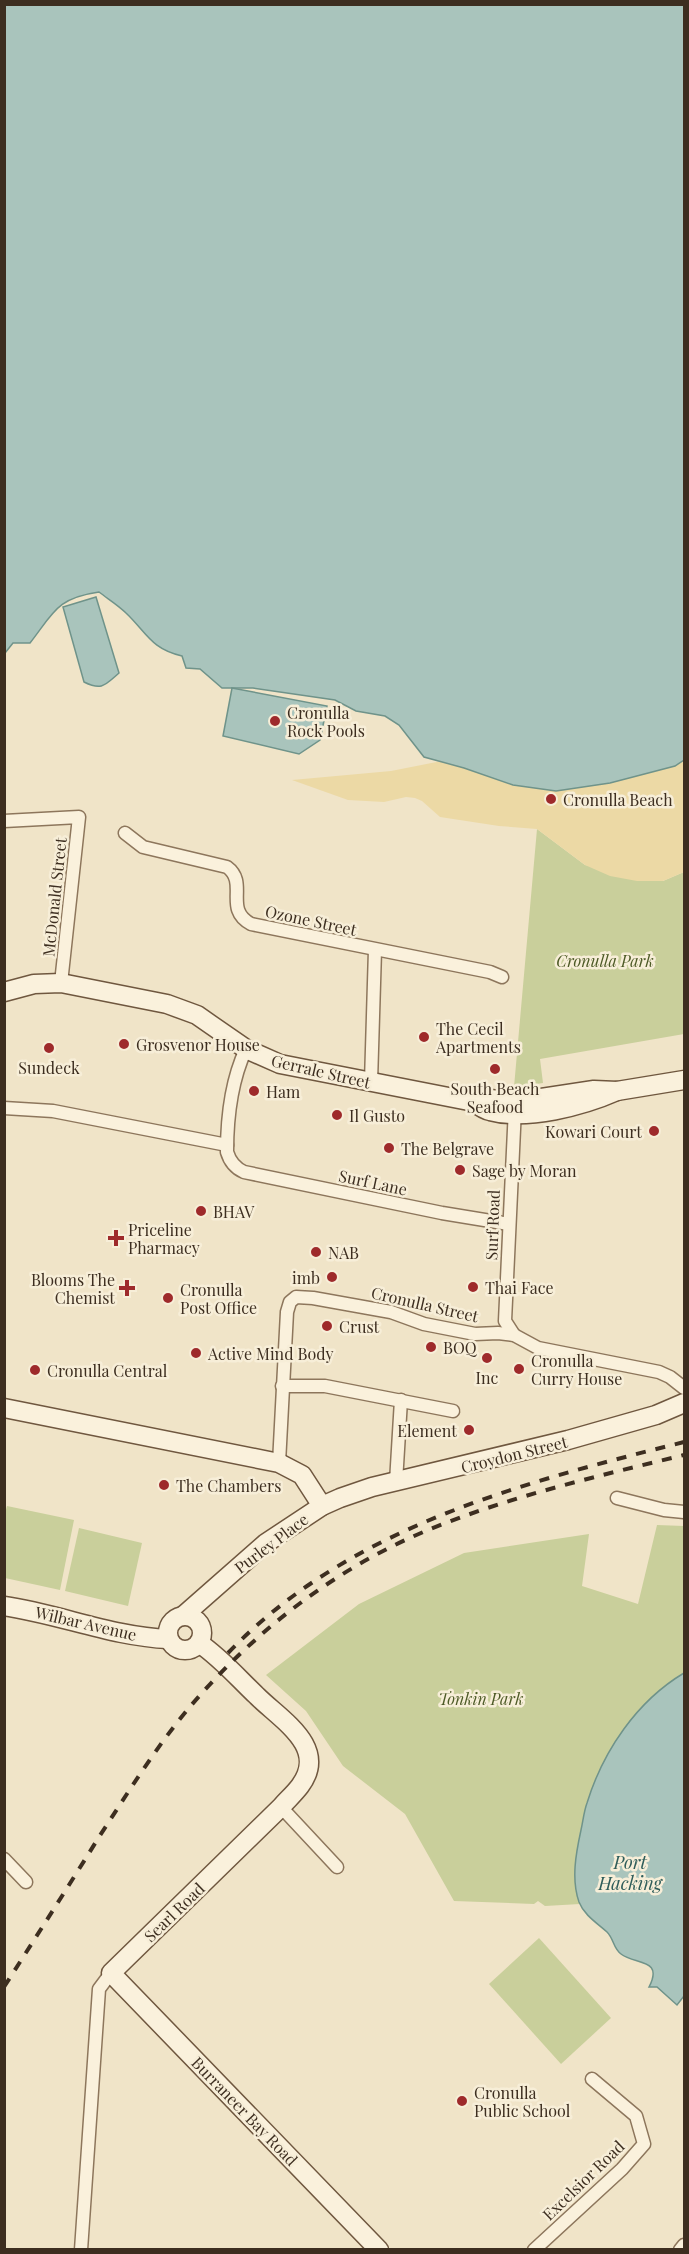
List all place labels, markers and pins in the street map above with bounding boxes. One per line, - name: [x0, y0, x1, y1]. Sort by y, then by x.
- place label: Cronulla Rock Pools: [287, 702, 365, 741]
- marker: Cronulla Rock Pools: [268, 714, 282, 728]
- place label: Cronulla Beach: [563, 789, 673, 810]
- marker: Cronulla Beach: [544, 792, 558, 806]
- place label: The Cecil Apartments: [435, 1018, 521, 1057]
- marker: The Cecil Apartments: [417, 1030, 431, 1044]
- place label: Grosvenor House: [136, 1034, 260, 1055]
- marker: Grosvenor House: [117, 1037, 131, 1051]
- marker: Sundeck: [42, 1041, 56, 1055]
- place label: Sundeck: [18, 1057, 80, 1078]
- marker: South Beach Seafood: [488, 1062, 502, 1076]
- place label: South Beach Seafood: [451, 1078, 540, 1117]
- place label: Ham: [266, 1081, 300, 1102]
- marker: Ham: [247, 1084, 261, 1098]
- place label: Il Gusto: [349, 1105, 405, 1126]
- marker: Il Gusto: [330, 1108, 344, 1122]
- place label: Kowari Court: [545, 1121, 642, 1142]
- marker: Kowari Court: [647, 1124, 661, 1138]
- place label: The Belgrave: [401, 1138, 494, 1159]
- marker: The Belgrave: [382, 1141, 396, 1155]
- place label: Sage by Moran: [472, 1160, 577, 1181]
- marker: Sage by Moran: [453, 1163, 467, 1177]
- place label: BHAV: [213, 1201, 255, 1222]
- marker: BHAV: [194, 1204, 208, 1218]
- place label: Priceline Pharmacy: [128, 1219, 200, 1258]
- marker: Priceline Pharmacy: [109, 1231, 123, 1245]
- place label: NAB: [328, 1242, 359, 1263]
- marker: NAB: [309, 1245, 323, 1259]
- place label: imb: [292, 1267, 320, 1288]
- place label: Blooms The Chemist: [31, 1269, 115, 1308]
- marker: imb: [325, 1270, 339, 1284]
- place label: Thai Face: [485, 1277, 554, 1298]
- place label: Cronulla Post Office: [180, 1279, 257, 1318]
- marker: Thai Face: [466, 1280, 480, 1294]
- marker: Blooms The Chemist: [120, 1281, 134, 1295]
- marker: Cronulla Post Office: [161, 1291, 175, 1305]
- place label: Crust: [339, 1316, 380, 1337]
- marker: Crust: [320, 1319, 334, 1333]
- place label: BOQ: [443, 1337, 478, 1358]
- marker: BOQ: [424, 1340, 438, 1354]
- place label: Active Mind Body: [207, 1343, 334, 1364]
- marker: Active Mind Body: [189, 1346, 203, 1360]
- place label: Cronulla Curry House: [531, 1350, 622, 1389]
- marker: Inc: [480, 1351, 494, 1365]
- place label: Cronulla Central: [47, 1360, 168, 1381]
- marker: Cronulla Curry House: [512, 1362, 526, 1376]
- marker: Cronulla Central: [28, 1363, 42, 1377]
- place label: Inc: [476, 1367, 499, 1388]
- place label: Element: [397, 1420, 457, 1441]
- marker: Element: [462, 1423, 476, 1437]
- place label: The Chambers: [176, 1475, 281, 1496]
- marker: The Chambers: [157, 1478, 171, 1492]
- place label: Cronulla Public School: [474, 2082, 571, 2121]
- marker: Cronulla Public School: [455, 2094, 469, 2108]

